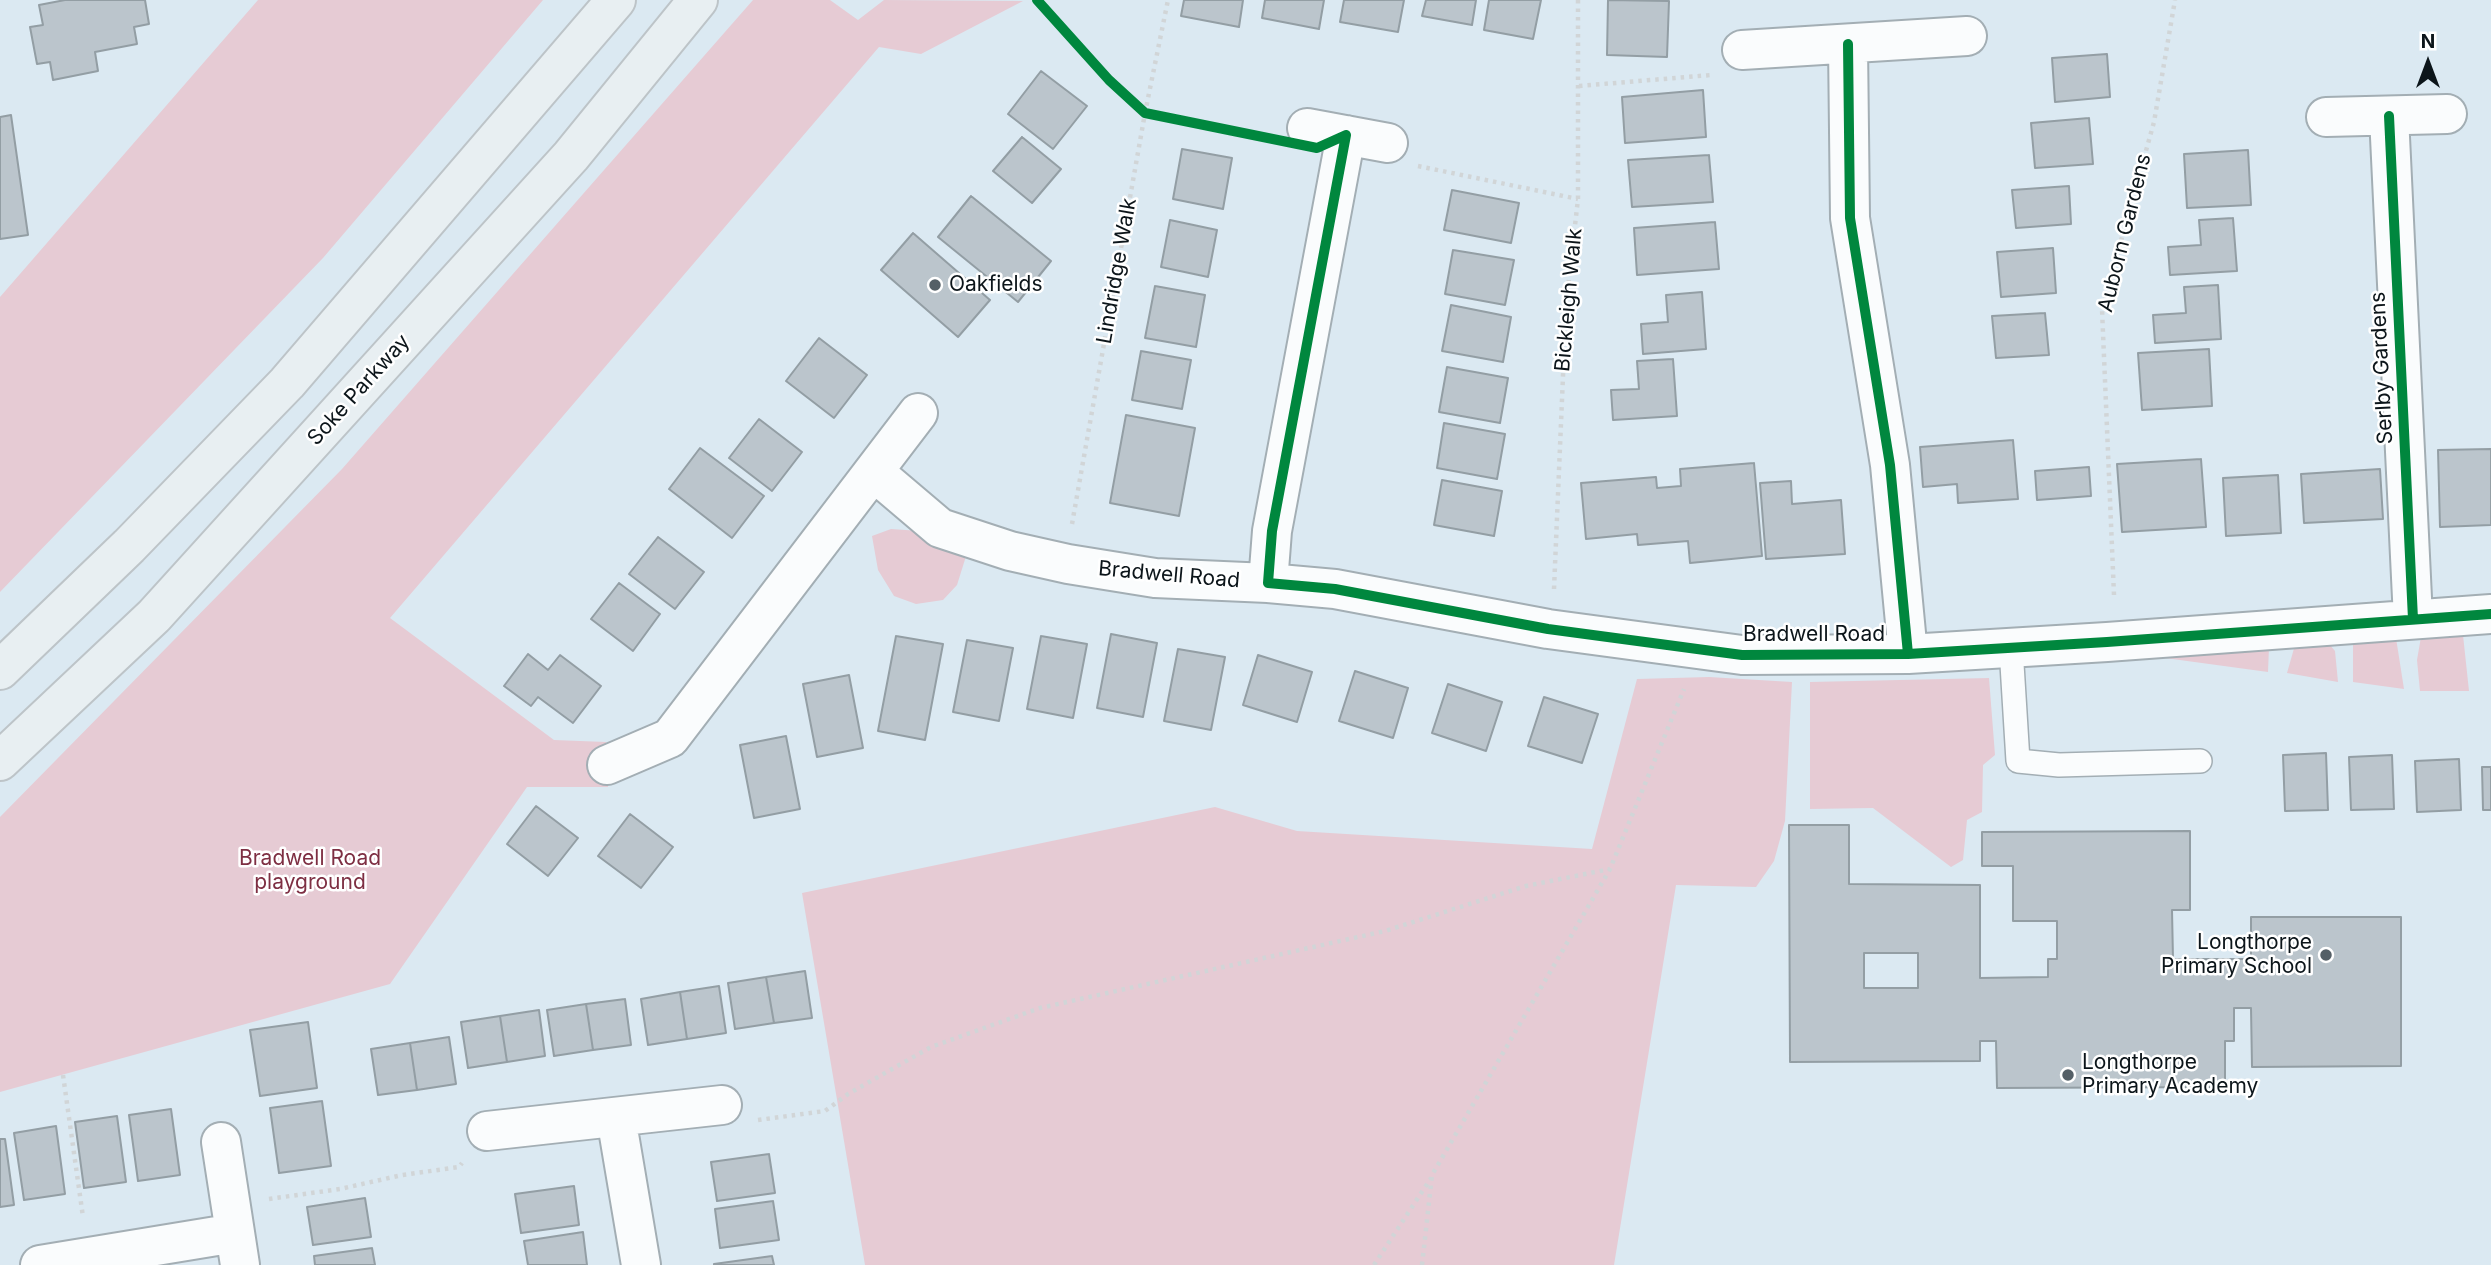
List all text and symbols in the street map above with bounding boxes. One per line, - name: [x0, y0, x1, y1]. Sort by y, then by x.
- north arrow: [2393, 28, 2463, 98]
- text: N: [2421, 30, 2435, 53]
- street label: Auborn Gardens: [2093, 151, 2157, 315]
- street label: Lindridge Walk: [1092, 196, 1142, 346]
- street label: Bickleigh Walk: [1550, 227, 1588, 373]
- place label: Oakfields: [949, 272, 1043, 298]
- marker: Oakfields: [927, 277, 943, 293]
- street label: Serlby Gardens: [2365, 291, 2399, 445]
- street label: Soke Parkway: [303, 329, 415, 451]
- street label: Bradwell Road: [1097, 556, 1241, 594]
- street label: Bradwell Road: [1743, 622, 1885, 648]
- park label: Bradwell Road playground: [239, 846, 381, 896]
- place label: Longthorpe Primary School: [2161, 930, 2312, 980]
- marker: Longthorpe Primary School: [2318, 947, 2334, 963]
- place label: Longthorpe Primary Academy: [2082, 1050, 2258, 1100]
- marker: Longthorpe Primary Academy: [2060, 1067, 2076, 1083]

